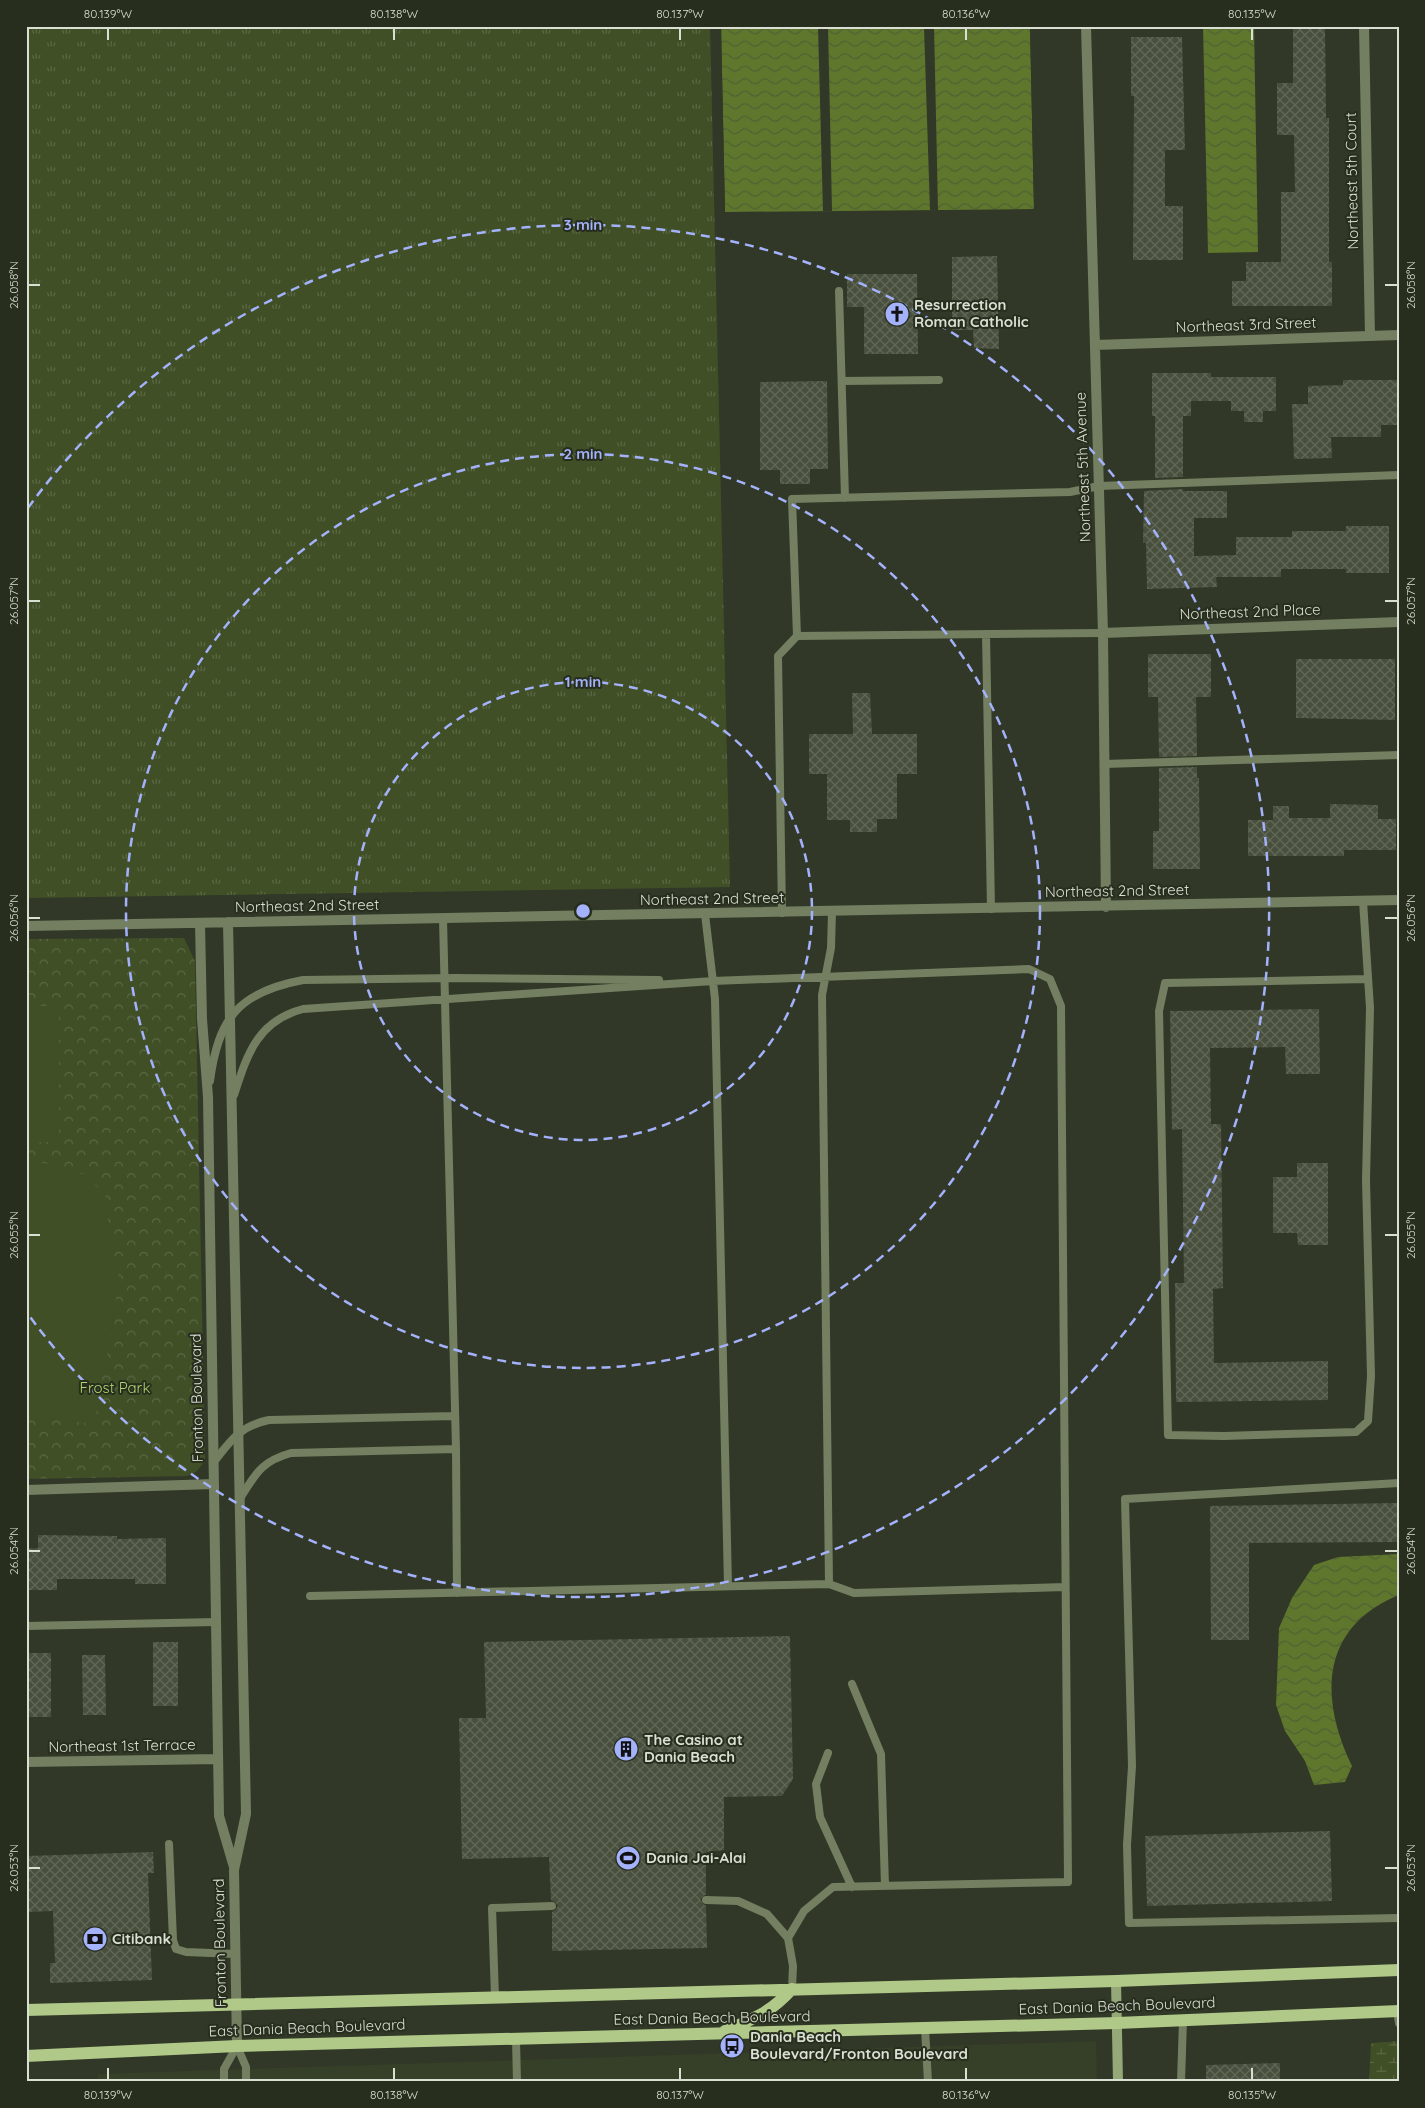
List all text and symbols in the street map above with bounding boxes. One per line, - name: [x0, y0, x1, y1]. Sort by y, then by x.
- text: 80.139°W: [84, 6, 133, 21]
- text: 80.138°W: [370, 6, 418, 21]
- text: 80.137°W: [656, 6, 704, 21]
- text: 80.136°W: [942, 6, 990, 21]
- text: 80.135°W: [1228, 6, 1276, 21]
- street label: Northeast 5th Court: [1341, 112, 1362, 250]
- text: 3 min: [564, 215, 602, 234]
- text: 26.058°N: [6, 261, 21, 309]
- text: 26.058°N: [1403, 261, 1418, 309]
- place label: Resurrection Roman Catholic: [914, 295, 1029, 331]
- church icon: Resurrection Roman Catholic: [884, 301, 910, 327]
- street label: Northeast 3rd Street: [1175, 313, 1317, 336]
- street label: Northeast 5th Avenue: [1070, 392, 1095, 542]
- text: 2 min: [563, 444, 603, 463]
- text: 26.057°N: [6, 577, 21, 625]
- text: 26.057°N: [1403, 577, 1418, 625]
- street label: Northeast 2nd Place: [1179, 600, 1321, 623]
- text: 1 min: [565, 672, 601, 691]
- street label: Northeast 2nd Street: [1045, 880, 1189, 901]
- street label: Northeast 2nd Street: [640, 888, 784, 909]
- text: 26.056°N: [6, 894, 21, 942]
- text: 26.056°N: [1403, 894, 1418, 942]
- street label: Northeast 2nd Street: [235, 895, 379, 916]
- centre of rings: [574, 902, 592, 920]
- text: 26.055°N: [6, 1211, 21, 1259]
- text: 26.055°N: [1403, 1211, 1418, 1259]
- street label: Fronton Boulevard: [186, 1333, 207, 1463]
- park label: Frost Park: [80, 1378, 150, 1397]
- text: 26.054°N: [6, 1527, 21, 1575]
- text: 26.054°N: [1403, 1527, 1418, 1575]
- place label: The Casino at Dania Beach: [644, 1730, 743, 1766]
- street label: Northeast 1st Terrace: [48, 1735, 196, 1756]
- building icon: The Casino at Dania Beach: [613, 1736, 639, 1762]
- text: 26.053°N: [6, 1844, 21, 1892]
- text: 26.053°N: [1403, 1844, 1418, 1892]
- sports icon: Dania Jai-Alai: [615, 1845, 641, 1871]
- place label: Dania Jai-Alai: [646, 1848, 746, 1867]
- street label: Fronton Boulevard: [209, 1878, 230, 2008]
- bank icon: Citibank: [82, 1926, 108, 1952]
- place label: Citibank: [112, 1929, 171, 1948]
- street label: East Dania Beach Boulevard: [1018, 1993, 1216, 2018]
- street label: East Dania Beach Boulevard: [613, 2006, 811, 2029]
- street label: East Dania Beach Boulevard: [208, 2015, 406, 2040]
- place label: Dania Beach Boulevard/Fronton Boulevard: [750, 2027, 968, 2063]
- bus stop icon: Dania Beach Boulevard/Fronton Boulevard: [719, 2033, 745, 2059]
- text: 80.139°W: [84, 2087, 133, 2102]
- text: 80.138°W: [370, 2087, 418, 2102]
- text: 80.137°W: [656, 2087, 704, 2102]
- text: 80.136°W: [942, 2087, 990, 2102]
- text: 80.135°W: [1228, 2087, 1276, 2102]

